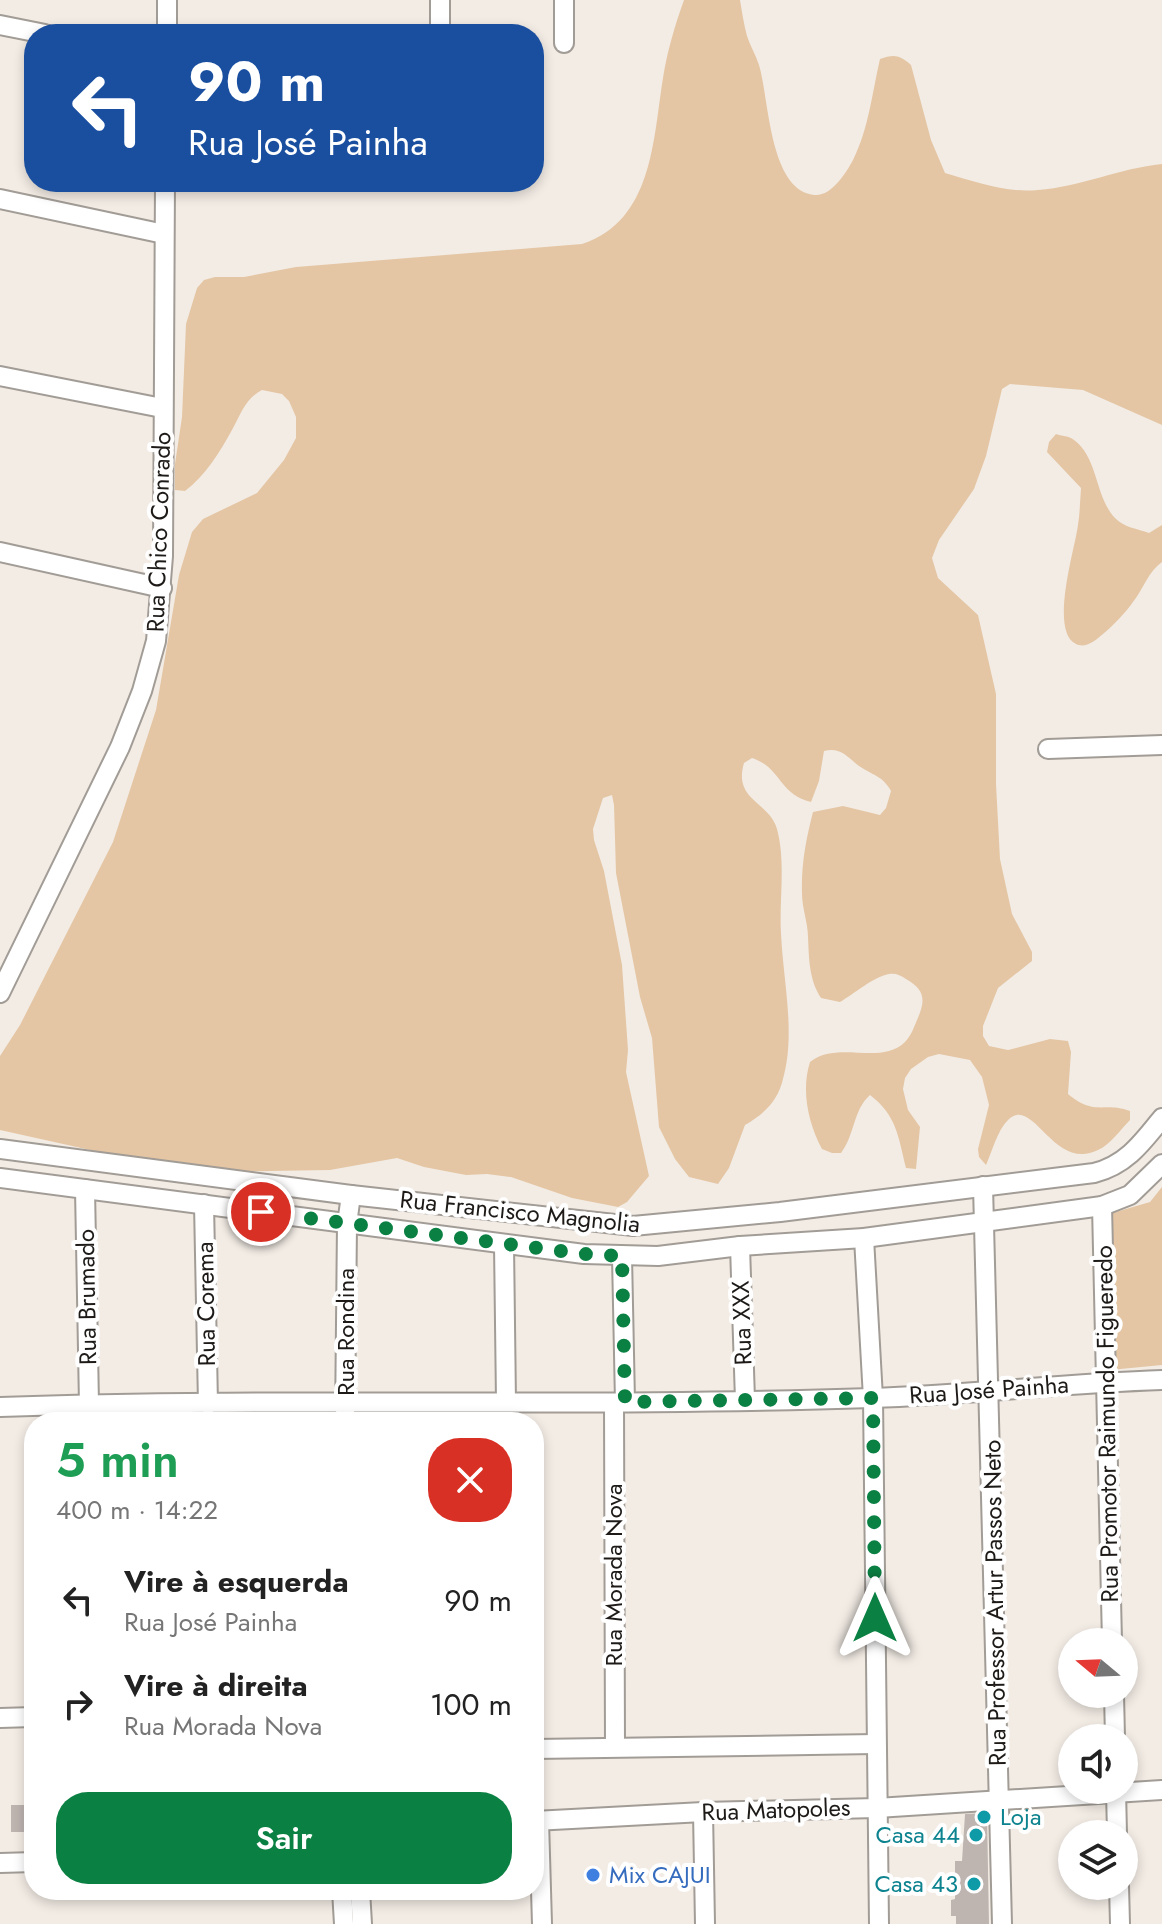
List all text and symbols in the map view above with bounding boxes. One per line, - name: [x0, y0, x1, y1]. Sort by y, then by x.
- text: 90 m: [188, 41, 325, 122]
- icon: left: [56, 56, 160, 160]
- text: Rua José Painha: [188, 116, 428, 168]
- street label: Rua Chico Conrado: [138, 431, 179, 633]
- pin: [227, 1178, 295, 1246]
- street label: Rua Francisco Magnolia: [398, 1181, 642, 1242]
- icon: arrive: [239, 1190, 283, 1234]
- street label: Rua Brumado: [68, 1229, 105, 1365]
- street label: Rua Corema: [187, 1241, 224, 1367]
- street label: Rua Promotor Raimundo Figueredo: [1086, 1245, 1127, 1603]
- street label: Rua Rondina: [328, 1268, 363, 1396]
- street label: Rua XXX: [723, 1279, 760, 1366]
- street label: Rua José Painha: [908, 1366, 1070, 1413]
- text: 5 min: [56, 1426, 179, 1495]
- button: close: [428, 1438, 512, 1522]
- street label: Rua Professor Artur Passos Neto: [974, 1439, 1015, 1767]
- street label: Rua Morada Nova: [596, 1484, 631, 1666]
- text: 400 m · 14:22: [56, 1491, 218, 1529]
- text: Vire à esquerda: [124, 1560, 349, 1603]
- position arrow: [833, 1576, 917, 1660]
- icon: left: [56, 1578, 100, 1622]
- text: 90 m: [444, 1579, 512, 1622]
- text: Rua José Painha: [124, 1603, 297, 1641]
- north arrow: [1058, 1628, 1138, 1708]
- map controls: [1058, 1628, 1138, 1900]
- text: Vire à direita: [124, 1664, 308, 1707]
- icon: right: [56, 1682, 100, 1726]
- text: 100 m: [430, 1683, 512, 1726]
- text: Rua Morada Nova: [124, 1707, 322, 1745]
- button: sound: [1058, 1724, 1138, 1804]
- street label: Rua Matopoles: [701, 1789, 851, 1830]
- button: Sair: [56, 1792, 512, 1884]
- place label: Loja: [1000, 1799, 1041, 1834]
- marker: Loja: [975, 1808, 993, 1826]
- place label: Casa 44: [876, 1817, 960, 1852]
- button: layers: [1058, 1820, 1138, 1900]
- marker: Casa 44: [967, 1826, 985, 1844]
- place label: Mix CAJUI: [609, 1857, 711, 1892]
- marker: Mix CAJUI: [584, 1866, 602, 1884]
- place label: Casa 43: [875, 1866, 958, 1901]
- marker: Casa 43: [965, 1875, 983, 1893]

